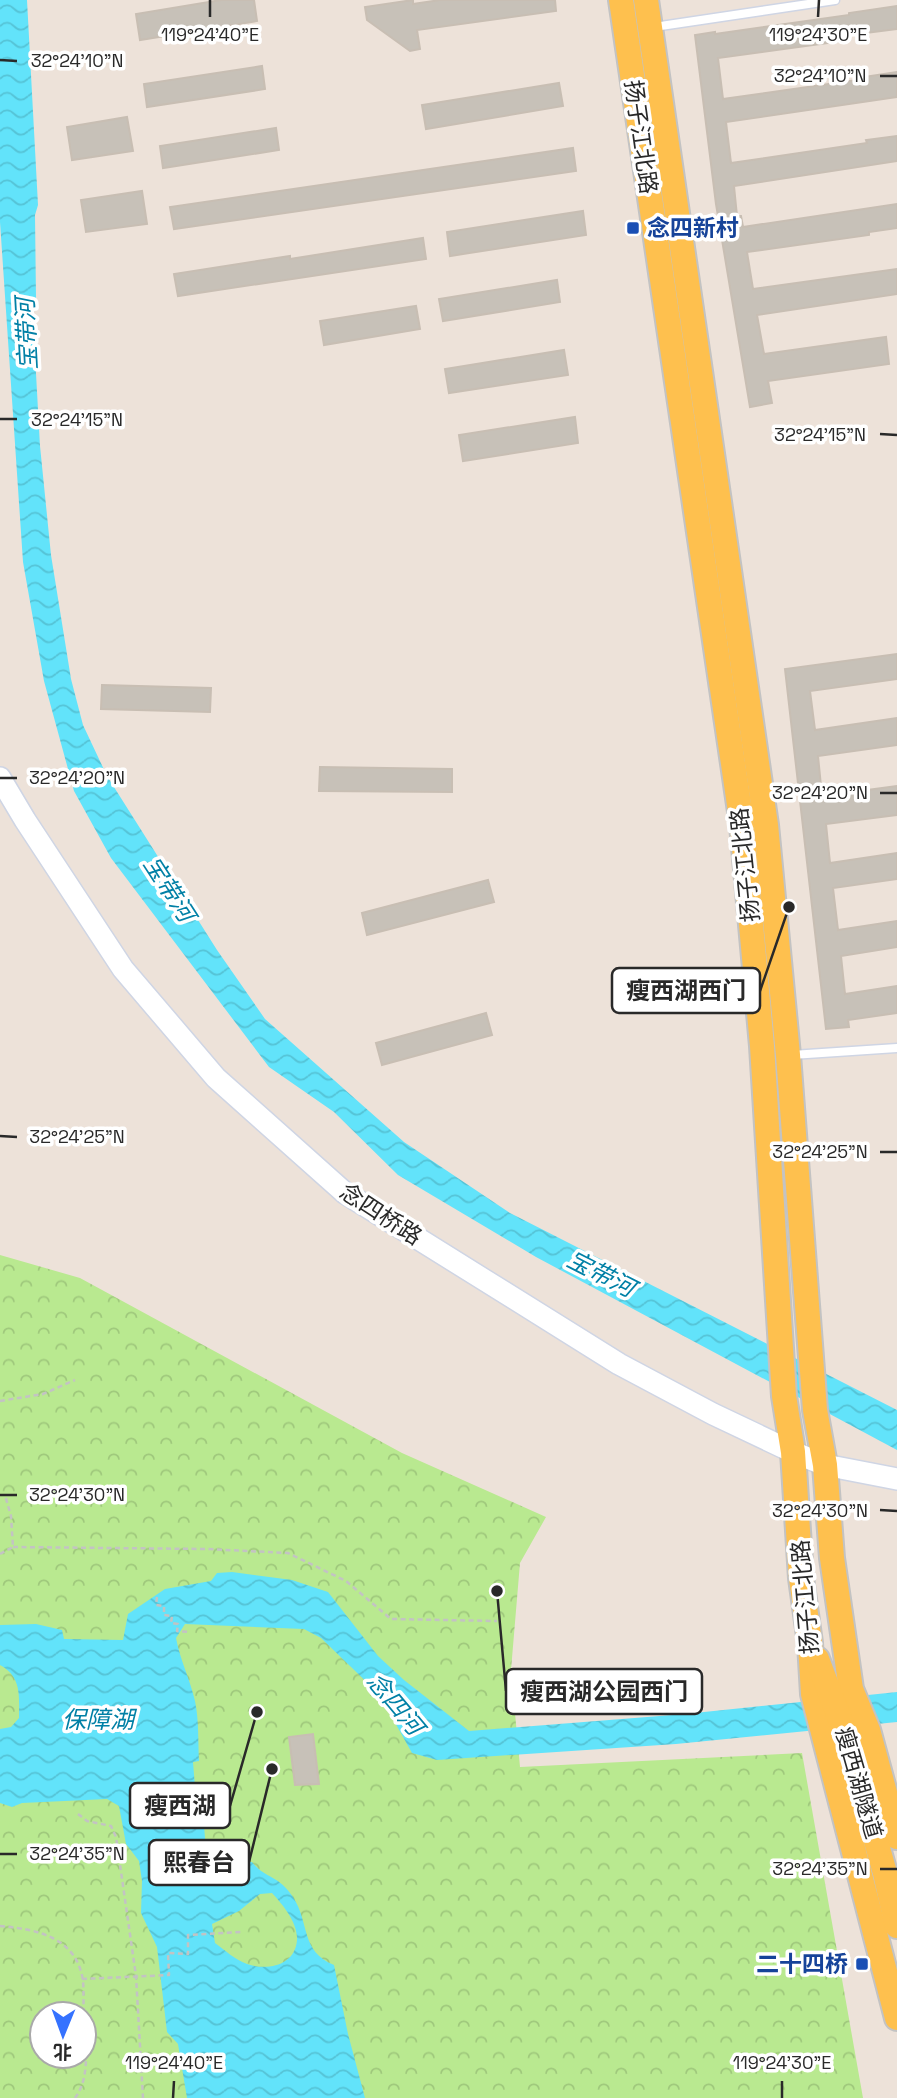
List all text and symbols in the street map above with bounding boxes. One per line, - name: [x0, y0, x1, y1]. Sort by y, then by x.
- text: 119°24'40"E: [161, 23, 259, 46]
- text: 119°24'30"E: [769, 23, 867, 46]
- text: 32°24'10"N: [31, 49, 123, 72]
- text: 32°24'10"N: [774, 64, 866, 87]
- street label: 扬子江北路: [618, 78, 664, 196]
- place label: 念四新村: [647, 213, 739, 243]
- marker: 念四新村: [625, 220, 641, 236]
- water label: 宝带河: [9, 293, 44, 371]
- text: 32°24'15"N: [31, 408, 123, 431]
- text: 32°24'15"N: [774, 423, 866, 446]
- text: 32°24'20"N: [29, 766, 125, 789]
- text: 32°24'20"N: [772, 781, 868, 804]
- street label: 扬子江北路: [724, 806, 766, 924]
- water label: 宝带河: [137, 850, 204, 931]
- callout: 瘦西湖西门: [612, 968, 760, 1013]
- text: 瘦西湖西门: [626, 975, 746, 1006]
- text: 32°24'25"N: [29, 1125, 125, 1148]
- text: 32°24'25"N: [772, 1140, 868, 1163]
- street label: 念四桥路: [334, 1176, 428, 1252]
- water label: 宝带河: [562, 1243, 644, 1306]
- text: 32°24'30"N: [29, 1483, 125, 1506]
- text: 32°24'30"N: [772, 1499, 868, 1522]
- street label: 扬子江北路: [785, 1538, 825, 1656]
- water label: 念四河: [360, 1666, 433, 1744]
- callout: 瘦西湖公园西门: [506, 1669, 702, 1714]
- text: 瘦西湖公园西门: [520, 1676, 688, 1707]
- water label: 保障湖: [62, 1704, 138, 1735]
- street label: 瘦西湖隧道: [829, 1724, 889, 1842]
- callout: 瘦西湖: [130, 1783, 230, 1828]
- text: 瘦西湖: [144, 1790, 216, 1821]
- callout: 熙春台: [149, 1840, 249, 1885]
- text: 32°24'35"N: [29, 1842, 125, 1865]
- text: 熙春台: [163, 1847, 235, 1878]
- text: 32°24'35"N: [772, 1857, 868, 1880]
- place label: 二十四桥: [756, 1949, 848, 1979]
- marker: 二十四桥: [854, 1956, 870, 1972]
- north arrow: [28, 2000, 98, 2070]
- text: 北: [53, 2039, 72, 2064]
- text: 119°24'40"E: [125, 2051, 223, 2074]
- text: 119°24'30"E: [733, 2051, 831, 2074]

